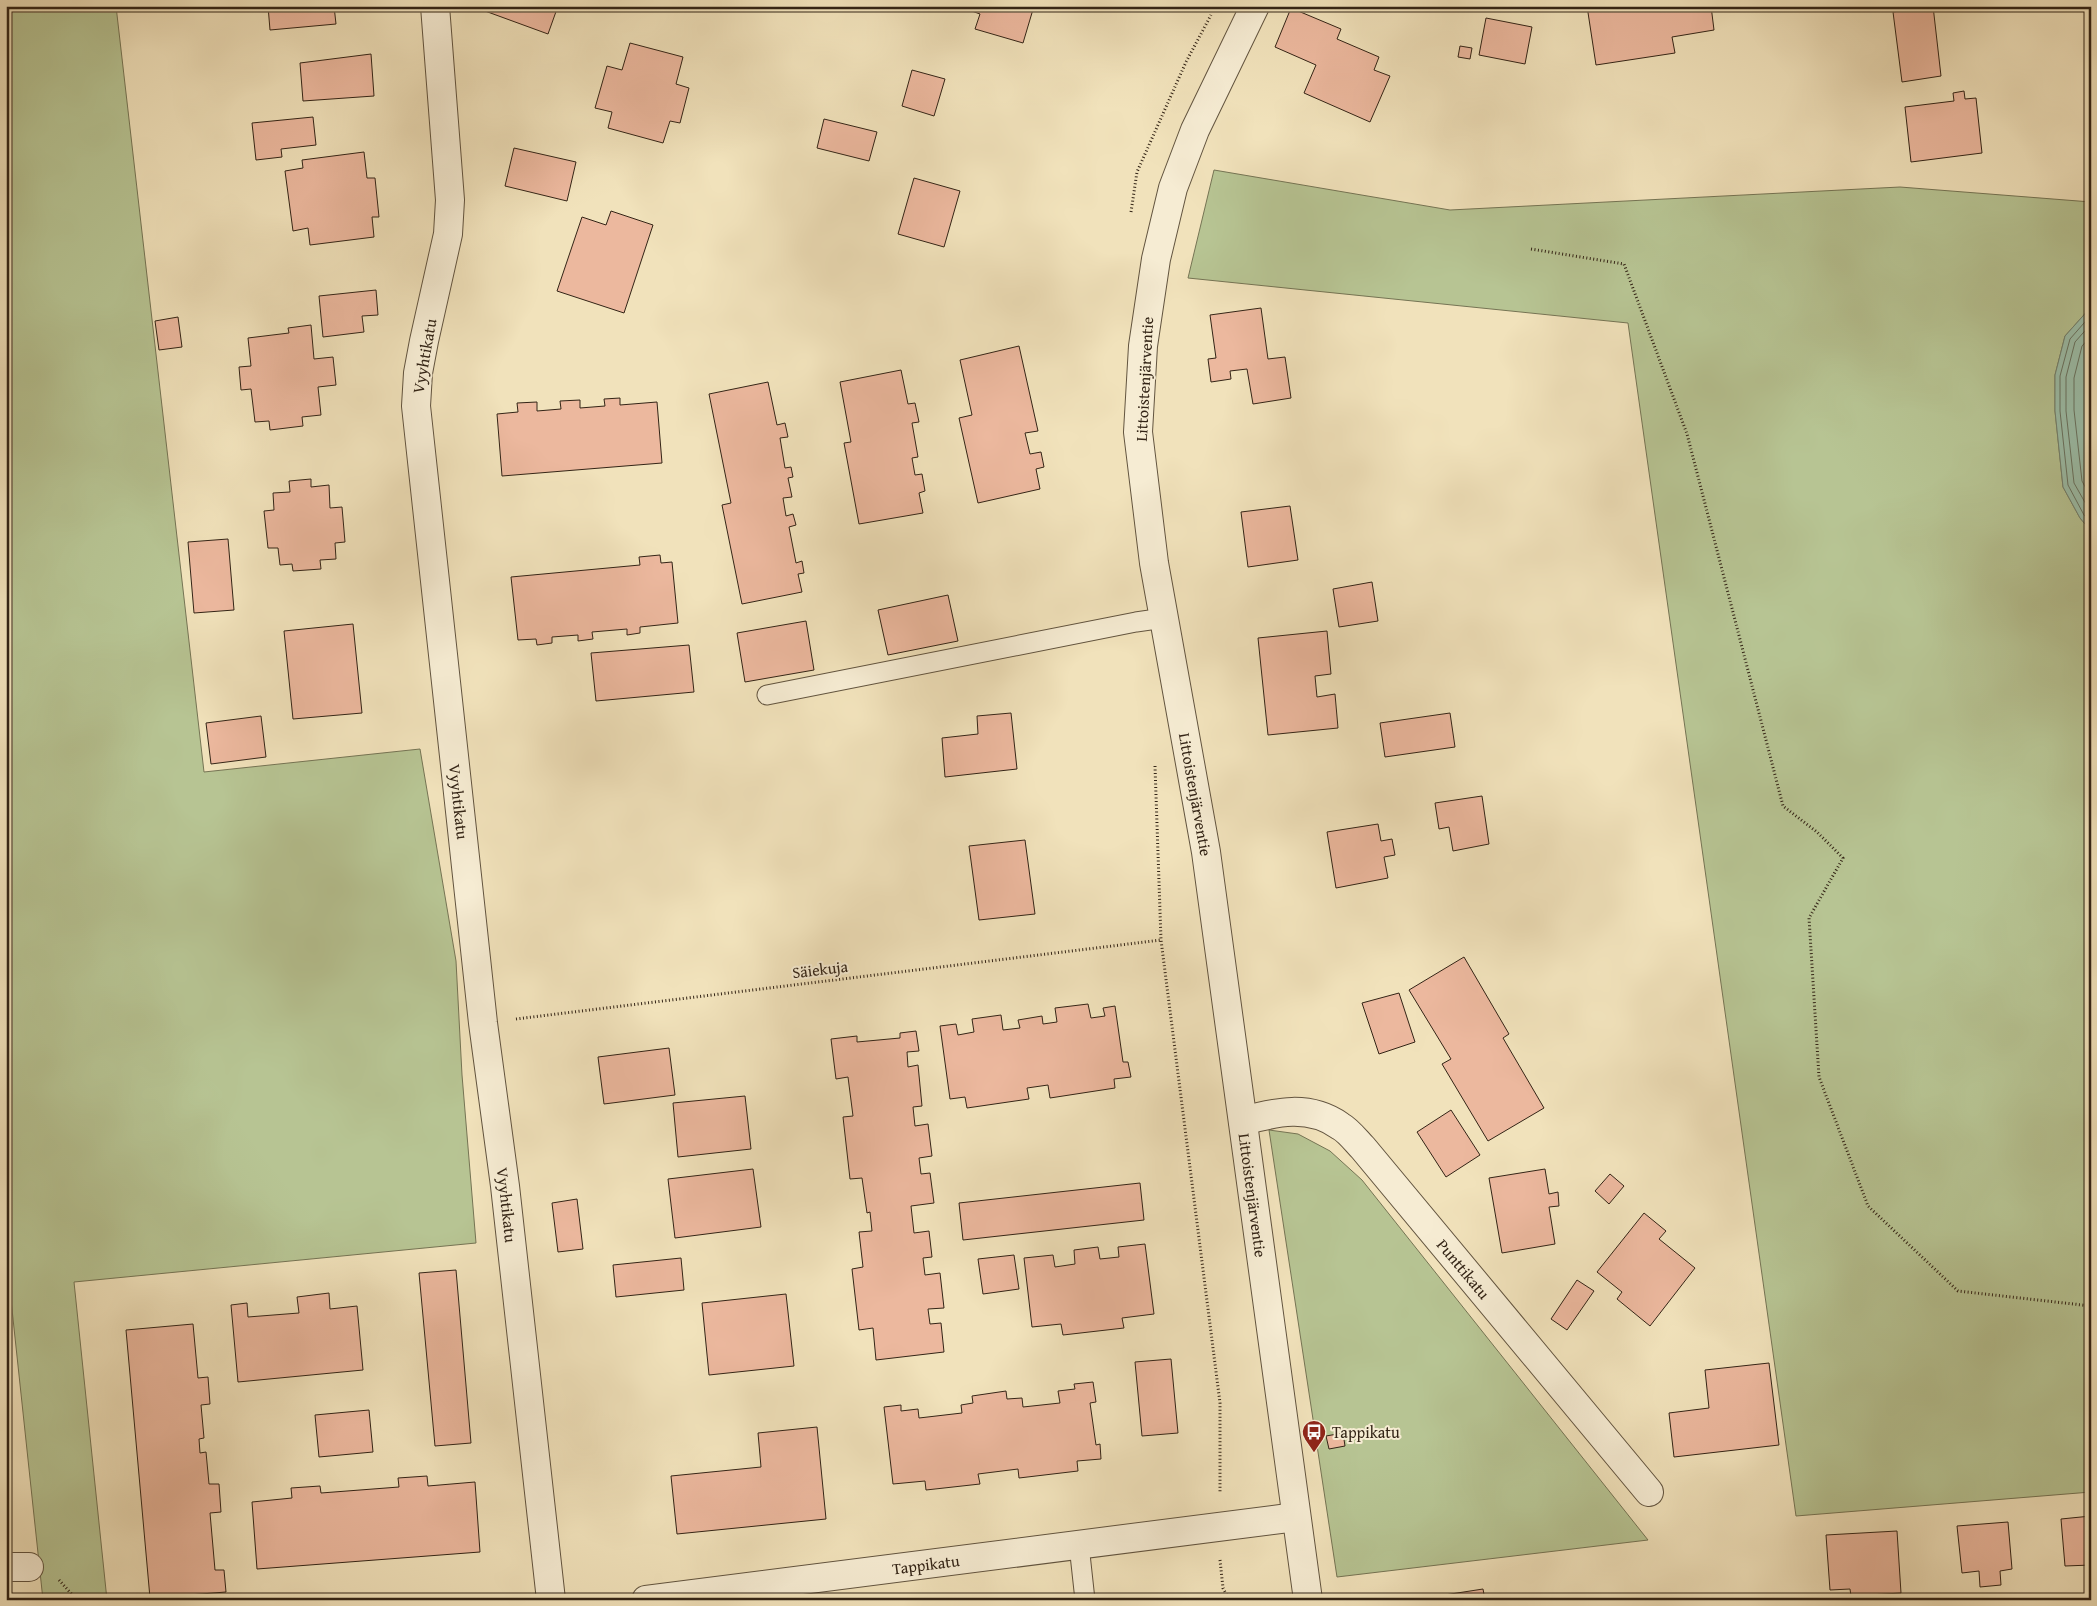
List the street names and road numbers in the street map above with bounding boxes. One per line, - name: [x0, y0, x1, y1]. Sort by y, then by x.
- street label: Vyyhtikatu: [406, 316, 442, 395]
- street label: Littoistenjärventie: [1129, 316, 1159, 442]
- street label: Littoistenjärventie: [1173, 731, 1218, 858]
- street label: Vyyhtikatu: [443, 763, 475, 841]
- street label: Säiekuja: [791, 954, 850, 984]
- street label: Littoistenjärventie: [1232, 1132, 1273, 1259]
- street label: Vyyhtikatu: [491, 1166, 523, 1244]
- street label: Punttikatu: [1431, 1233, 1496, 1305]
- street label: Tappikatu: [891, 1548, 961, 1580]

